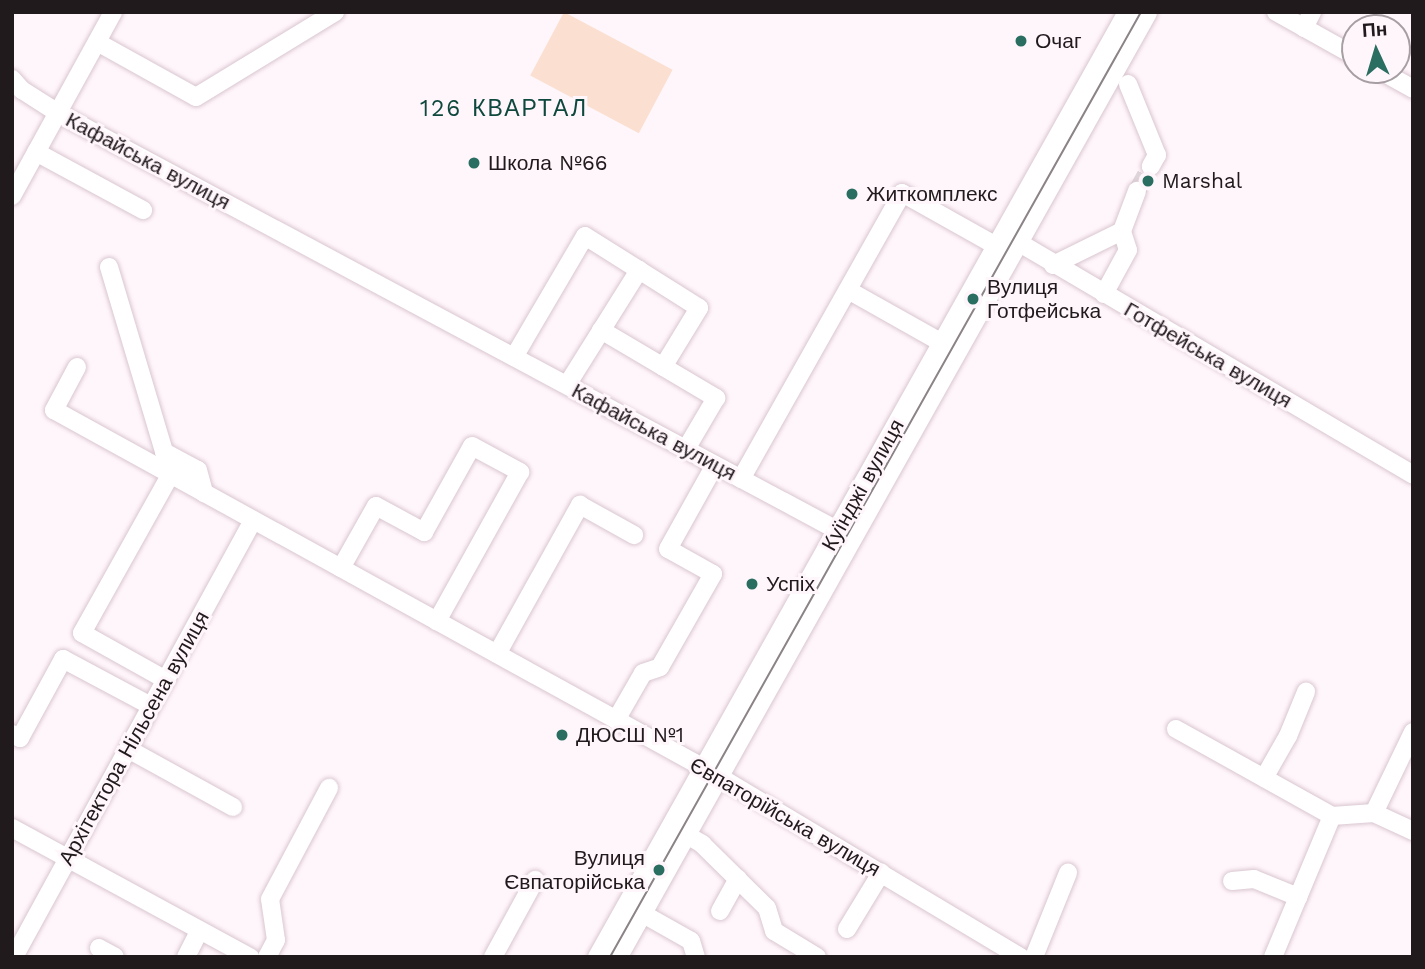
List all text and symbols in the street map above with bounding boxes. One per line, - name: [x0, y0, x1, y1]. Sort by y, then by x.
- north arrow: [1341, 14, 1411, 84]
- text: Пн: [1361, 17, 1388, 42]
- place label: Очаг: [1035, 28, 1082, 54]
- marker: Очаг: [1013, 33, 1029, 49]
- district label: 126 КВАРТАЛ: [421, 95, 587, 123]
- street label: Кафайська вулиця: [61, 107, 235, 215]
- place label: Школа №66: [488, 150, 607, 176]
- marker: Школа №66: [466, 155, 482, 171]
- place label: Marshal: [1162, 168, 1242, 194]
- marker: Marshal: [1140, 173, 1156, 189]
- place label: Житкомплекс: [866, 181, 998, 207]
- marker: Житкомплекс: [844, 186, 860, 202]
- place label: Вулиця Готфейська: [987, 274, 1101, 324]
- marker: Вулиця Готфейська: [965, 291, 981, 307]
- street label: Готфейська вулиця: [1120, 297, 1296, 413]
- street label: Кафайська вулиця: [567, 378, 741, 486]
- street label: Куїнджі вулиця: [816, 415, 910, 555]
- place label: Успіх: [766, 571, 815, 597]
- marker: Успіх: [744, 576, 760, 592]
- street label: Архітектора Нільсена вулиця: [54, 607, 214, 869]
- place label: ДЮСШ №1: [576, 722, 684, 748]
- marker: ДЮСШ №1: [554, 727, 570, 743]
- street label: Євпаторійська вулиця: [685, 752, 885, 882]
- place label: Вулиця Євпаторійська: [504, 845, 645, 895]
- marker: Вулиця Євпаторійська: [651, 862, 667, 878]

